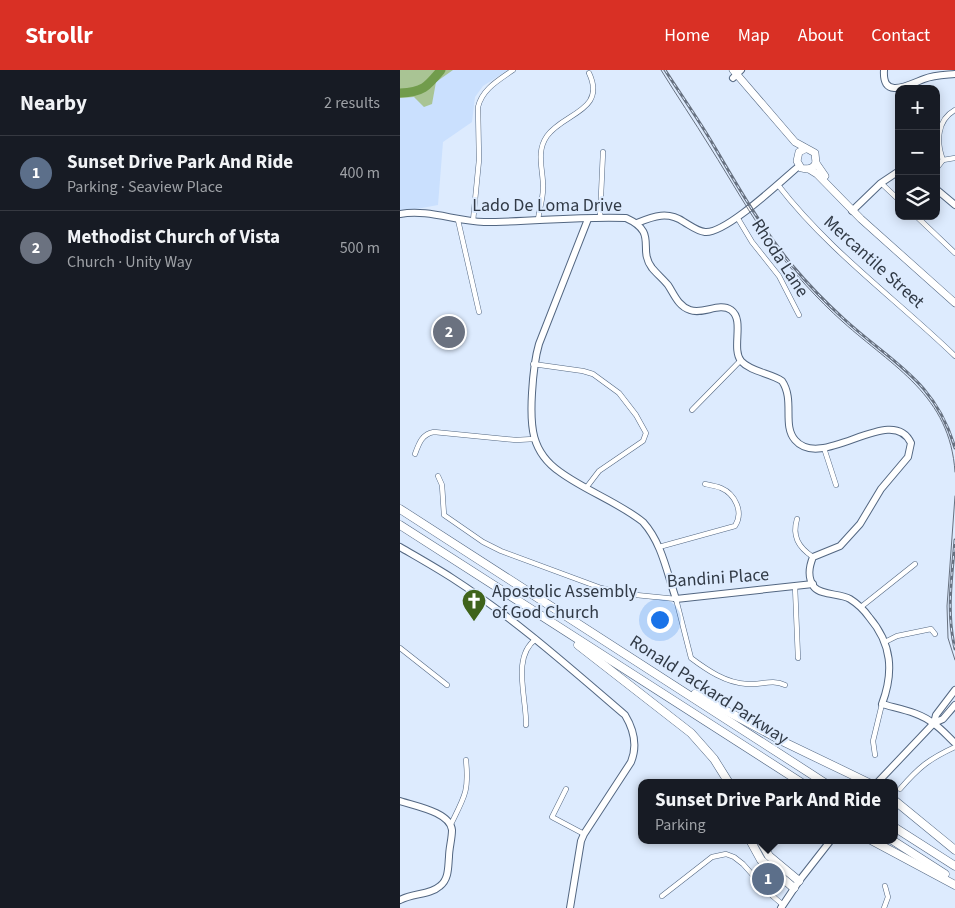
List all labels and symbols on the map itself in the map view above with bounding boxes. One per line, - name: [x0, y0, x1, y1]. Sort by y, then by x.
- street label: Lado De Loma Drive: [472, 193, 622, 218]
- street label: Mercantile Street: [818, 210, 930, 314]
- street label: Rhoda Lane: [745, 214, 815, 302]
- pin: 2: [433, 313, 465, 351]
- street label: Bandini Place: [666, 562, 770, 594]
- place label: Apostolic Assembly of God Church: [492, 579, 638, 625]
- church icon: Apostolic Assembly of God Church: [461, 588, 487, 622]
- your location: [647, 607, 673, 633]
- street label: Ronald Packard Parkway: [625, 629, 794, 751]
- pin: 1: [752, 860, 784, 898]

